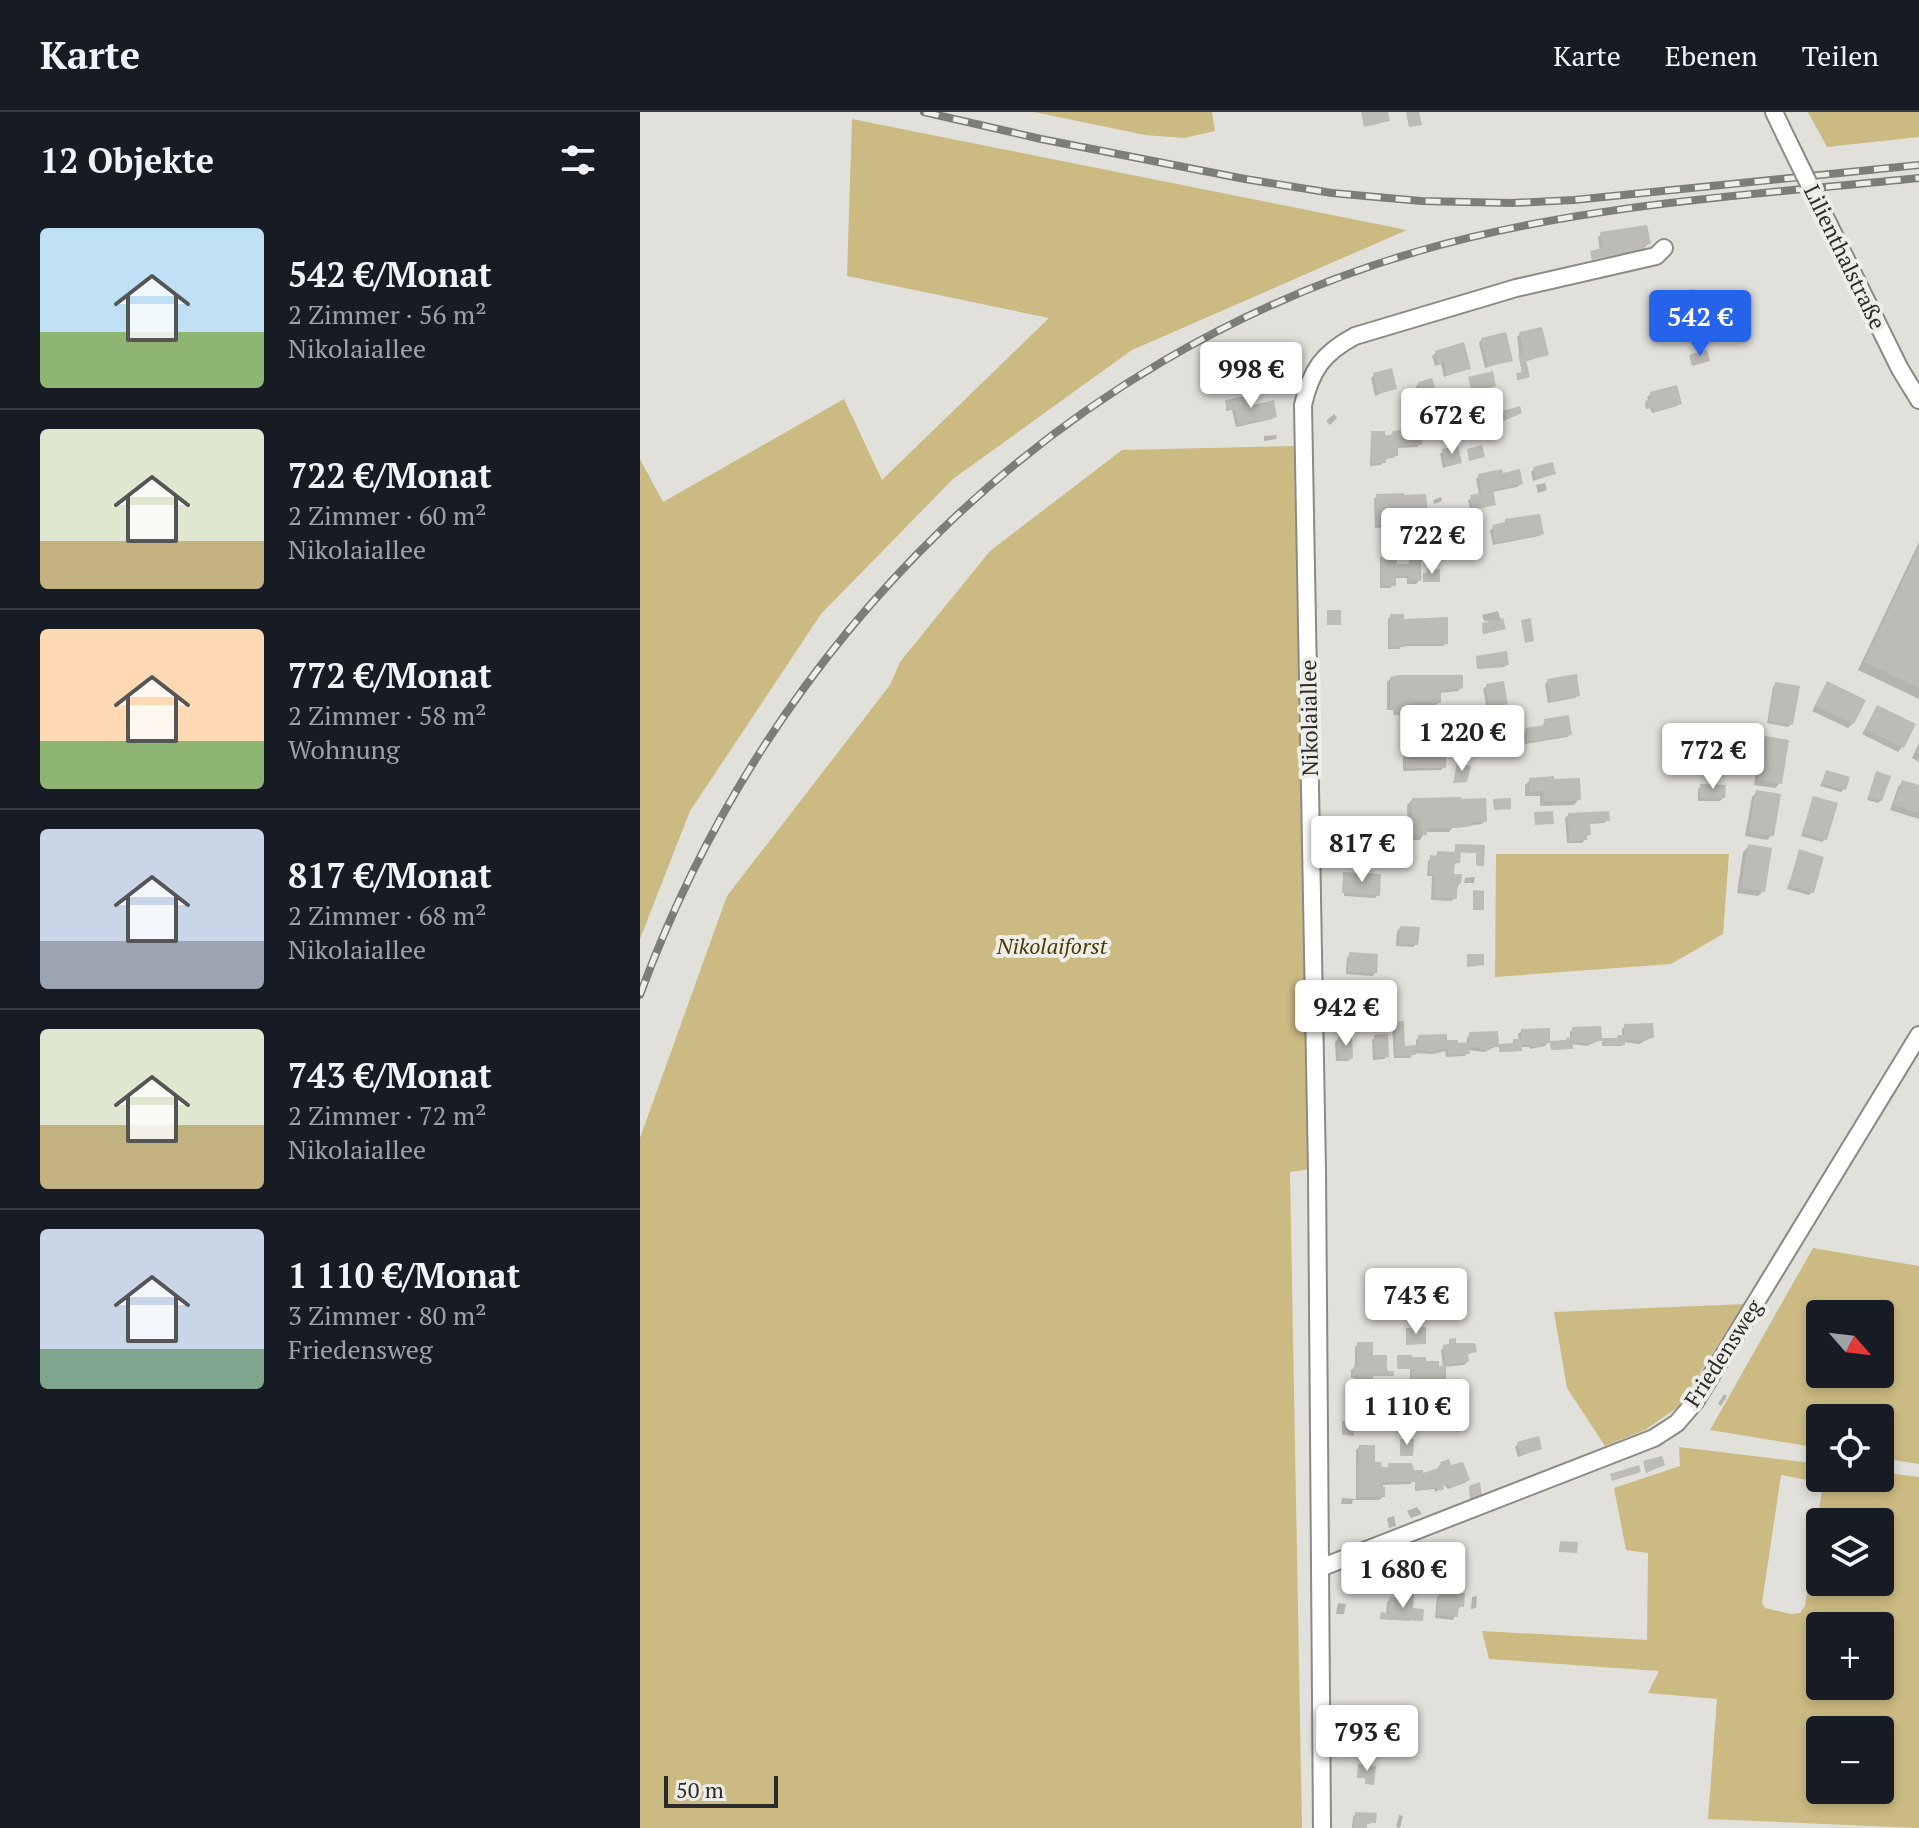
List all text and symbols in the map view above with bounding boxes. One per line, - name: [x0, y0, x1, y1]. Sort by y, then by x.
- text: Karte: [40, 30, 140, 80]
- text: Karte: [1553, 37, 1621, 74]
- text: Ebenen: [1665, 37, 1758, 74]
- text: Teilen: [1802, 37, 1879, 74]
- text: 12 Objekte: [40, 138, 214, 183]
- icon: filters: [556, 138, 600, 182]
- street label: Lilienthalstraße: [1798, 180, 1893, 334]
- text: 542 €/Monat: [288, 252, 492, 297]
- icon: home: [104, 260, 200, 356]
- pin: 542 €: [1644, 290, 1756, 358]
- text: 2 Zimmer · 56 m²: [288, 297, 486, 331]
- text: 542 €: [1667, 299, 1733, 333]
- text: Nikolaiallee: [288, 331, 426, 365]
- pin: 998 €: [1195, 342, 1307, 410]
- text: 998 €: [1218, 351, 1284, 385]
- pin: 672 €: [1396, 388, 1508, 456]
- text: 672 €: [1419, 397, 1485, 431]
- text: 722 €/Monat: [288, 453, 492, 498]
- icon: home: [104, 461, 200, 557]
- text: 2 Zimmer · 60 m²: [288, 498, 486, 532]
- pin: 722 €: [1376, 508, 1488, 576]
- text: 722 €: [1399, 517, 1465, 551]
- text: Nikolaiallee: [288, 532, 426, 566]
- text: 772 €/Monat: [288, 653, 492, 698]
- street label: Nikolaiallee: [1293, 659, 1324, 777]
- icon: home: [104, 661, 200, 757]
- text: 2 Zimmer · 58 m²: [288, 698, 486, 732]
- pin: 1 220 €: [1388, 705, 1536, 773]
- text: 1 220 €: [1418, 714, 1506, 748]
- pin: 772 €: [1657, 723, 1769, 791]
- text: Wohnung: [288, 732, 400, 766]
- text: 772 €: [1680, 732, 1746, 766]
- pin: 817 €: [1306, 816, 1418, 884]
- text: 817 €: [1329, 825, 1395, 859]
- text: 817 €/Monat: [288, 853, 492, 898]
- icon: home: [104, 861, 200, 957]
- text: 2 Zimmer · 68 m²: [288, 898, 486, 932]
- park label: Nikolaiforst: [996, 931, 1108, 960]
- text: Nikolaiallee: [288, 932, 426, 966]
- pin: 942 €: [1290, 980, 1402, 1048]
- text: 942 €: [1313, 989, 1379, 1023]
- text: 743 €/Monat: [288, 1053, 492, 1098]
- icon: home: [104, 1061, 200, 1157]
- text: 2 Zimmer · 72 m²: [288, 1098, 486, 1132]
- text: Nikolaiallee: [288, 1132, 426, 1166]
- text: 1 110 €/Monat: [288, 1253, 520, 1298]
- icon: home: [104, 1261, 200, 1357]
- pin: 743 €: [1360, 1268, 1472, 1336]
- text: 743 €: [1383, 1277, 1449, 1311]
- street label: Friedensweg: [1677, 1293, 1768, 1412]
- text: 3 Zimmer · 80 m²: [288, 1298, 486, 1332]
- north arrow: [1806, 1300, 1894, 1388]
- map controls: [1806, 1300, 1894, 1804]
- text: Friedensweg: [288, 1332, 433, 1366]
- pin: 1 110 €: [1333, 1379, 1481, 1447]
- text: 1 110 €: [1363, 1388, 1451, 1422]
- button: locate: [1806, 1404, 1894, 1492]
- button: layers: [1806, 1508, 1894, 1596]
- pin: 1 680 €: [1329, 1542, 1477, 1610]
- text: 1 680 €: [1359, 1551, 1447, 1585]
- button: +: [1806, 1612, 1894, 1700]
- pin: 793 €: [1311, 1705, 1423, 1773]
- text: 793 €: [1334, 1714, 1400, 1748]
- button: −: [1806, 1716, 1894, 1804]
- scale bar: [664, 1772, 778, 1808]
- text: 50 m: [676, 1775, 724, 1804]

